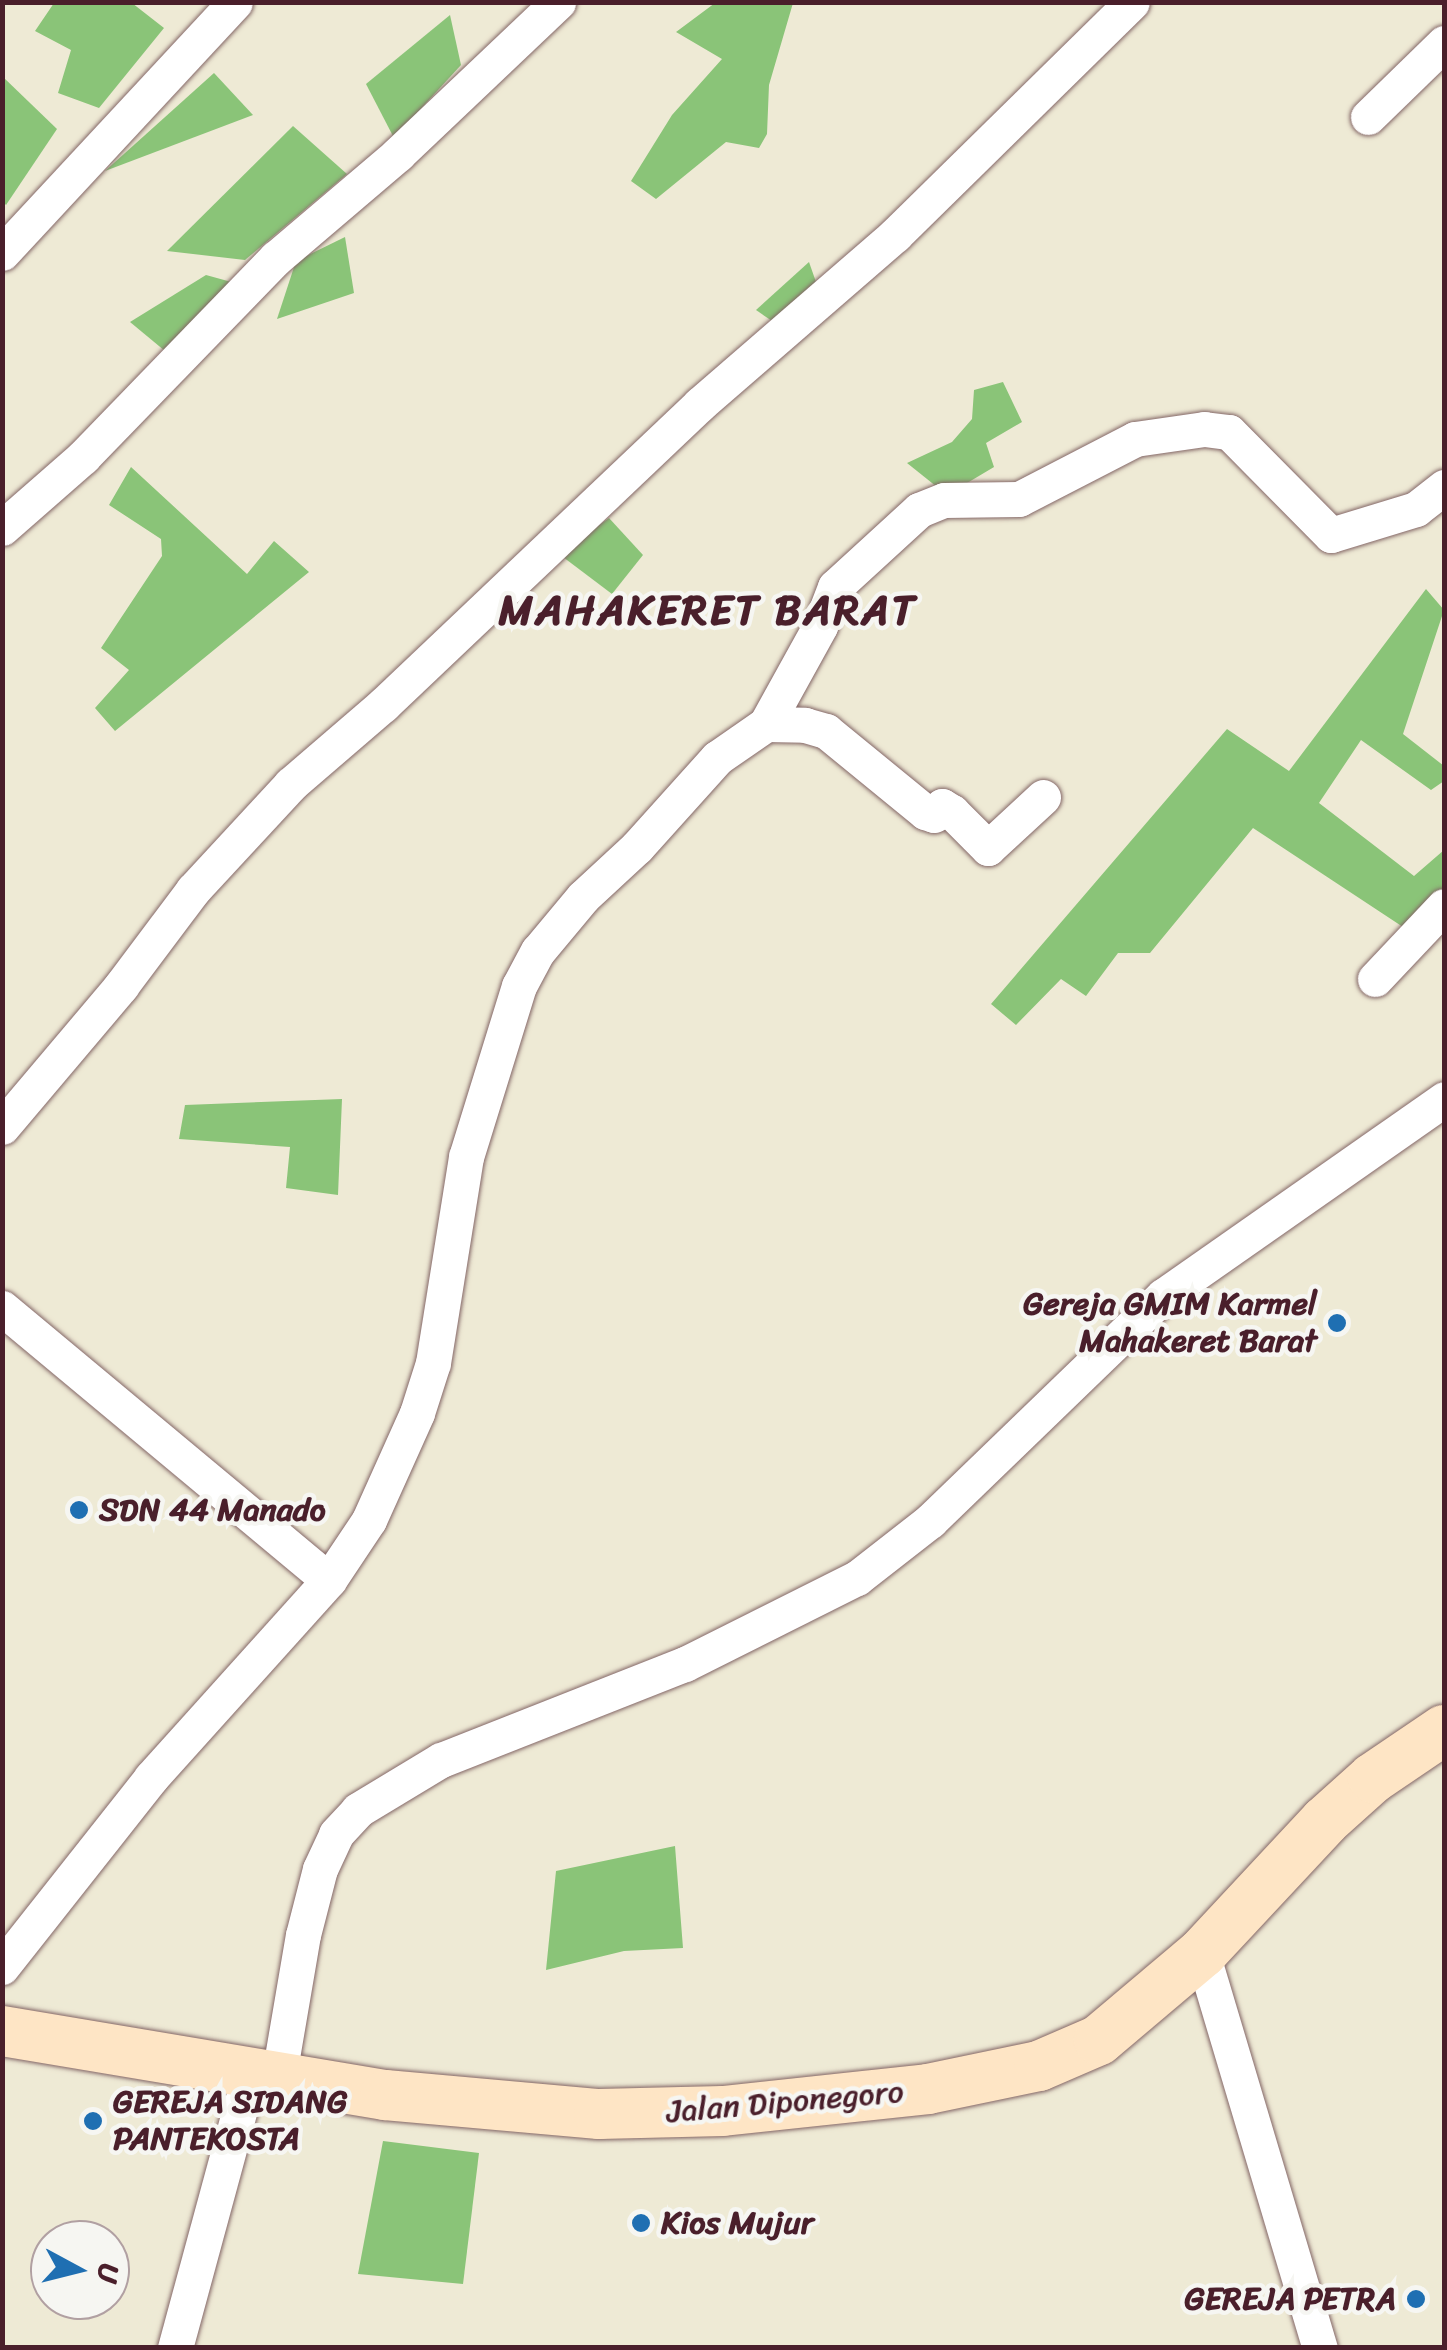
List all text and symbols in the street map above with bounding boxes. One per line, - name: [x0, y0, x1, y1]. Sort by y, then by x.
- district label: MAHAKERET BARAT: [501, 585, 915, 635]
- place label: Gereja GMIM Karmel Mahakeret Barat: [1023, 1286, 1317, 1361]
- marker: Gereja GMIM Karmel Mahakeret Barat: [1326, 1312, 1348, 1334]
- place label: SDN 44 Manado: [99, 1491, 326, 1529]
- marker: SDN 44 Manado: [68, 1499, 90, 1521]
- street label: Jalan Diponegoro: [665, 2073, 905, 2131]
- place label: GEREJA SIDANG PANTEKOSTA: [113, 2084, 347, 2159]
- marker: GEREJA SIDANG PANTEKOSTA: [82, 2110, 104, 2132]
- place label: Kios Mujur: [661, 2204, 813, 2242]
- marker: Kios Mujur: [630, 2212, 652, 2234]
- north arrow: [30, 2220, 130, 2320]
- text: U: [83, 2261, 134, 2286]
- place label: GEREJA PETRA: [1185, 2280, 1396, 2318]
- marker: GEREJA PETRA: [1405, 2288, 1427, 2310]

